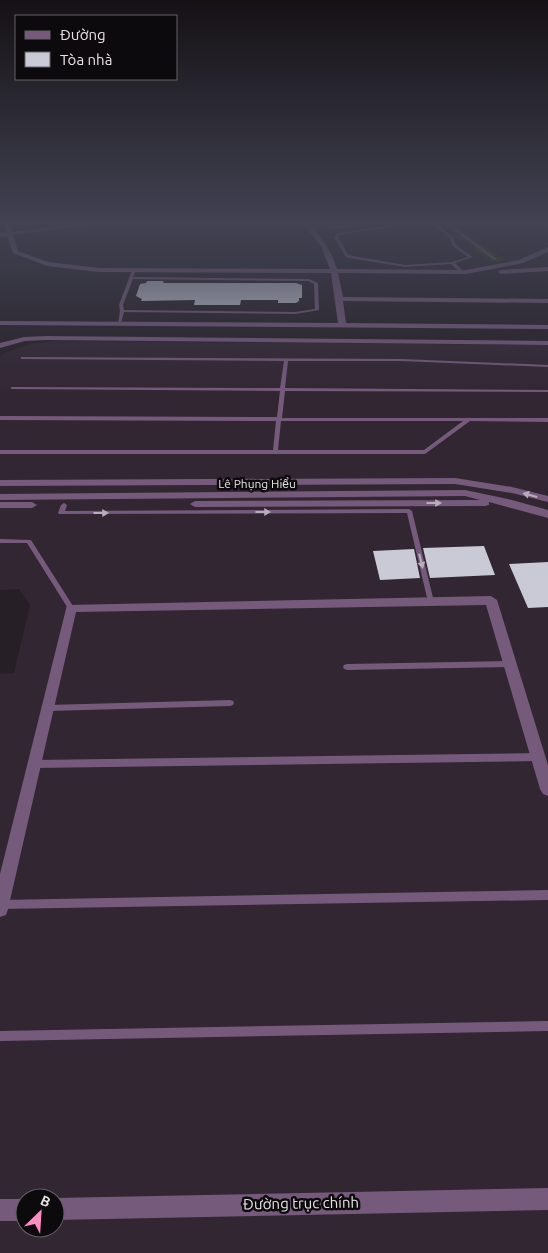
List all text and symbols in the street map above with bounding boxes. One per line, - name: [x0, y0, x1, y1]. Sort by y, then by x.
- legend: [15, 15, 178, 80]
- text: Đường: [60, 26, 106, 43]
- text: Tòa nhà: [60, 51, 112, 68]
- street label: Lê Phụng Hiểu: [218, 477, 296, 491]
- one-way arrow: [523, 490, 538, 498]
- one-way arrow: [426, 499, 442, 507]
- one-way arrow: [255, 508, 271, 516]
- one-way arrow: [93, 509, 109, 517]
- one-way arrow: [417, 553, 425, 568]
- north arrow: [15, 1188, 65, 1238]
- text: B: [38, 1192, 53, 1210]
- street label: Đường trục chính: [243, 1193, 359, 1213]

